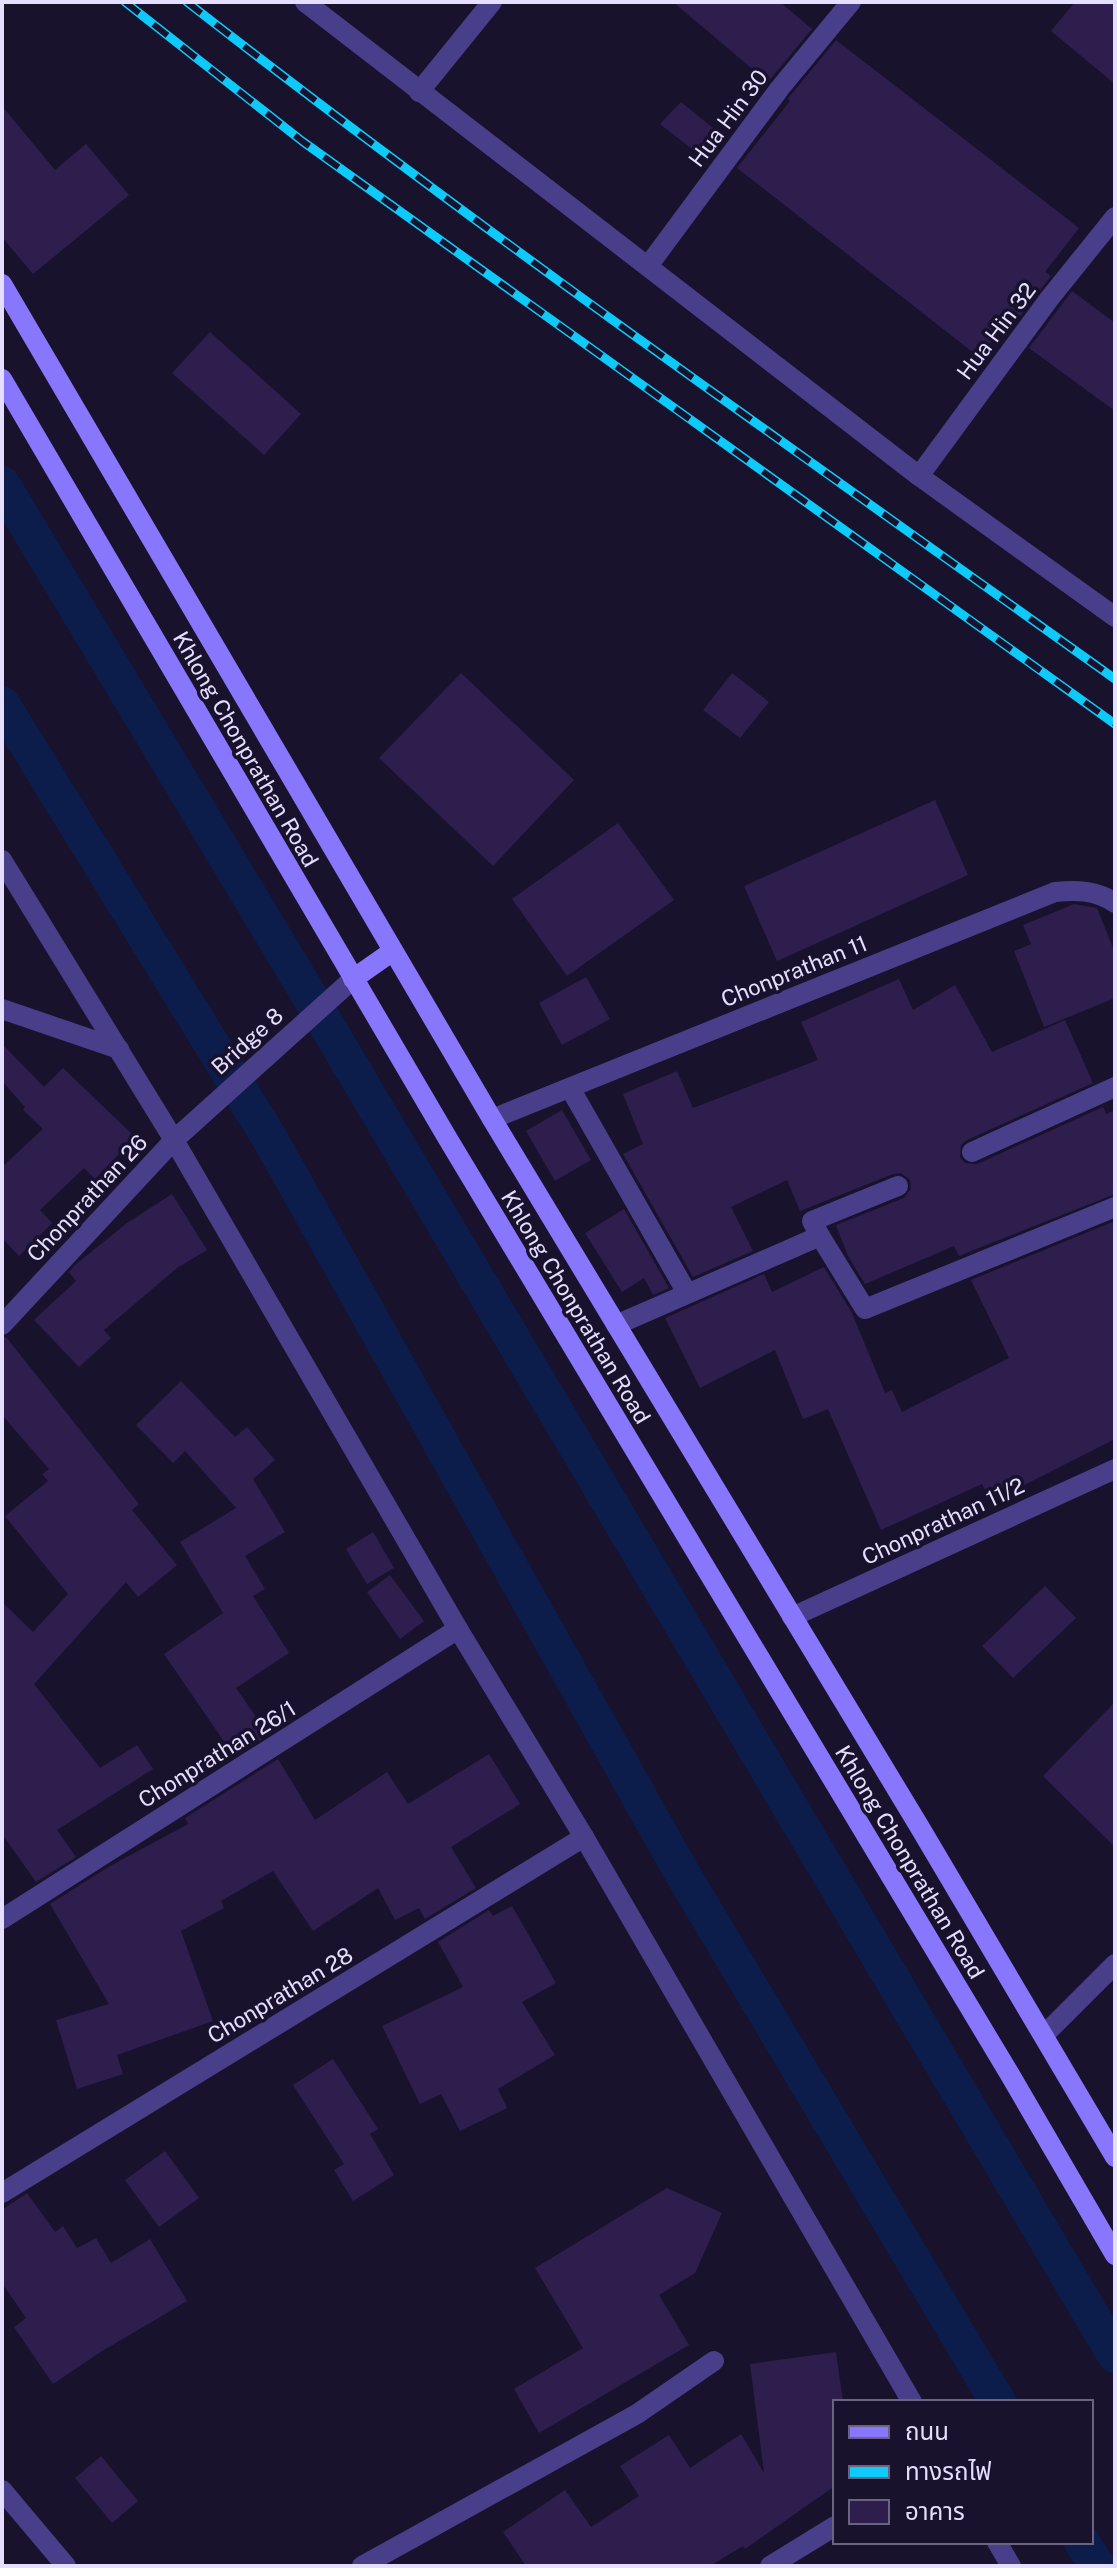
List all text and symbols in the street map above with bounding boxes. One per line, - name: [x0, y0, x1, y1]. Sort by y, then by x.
- street label: Hua Hin 30: [683, 64, 773, 172]
- street label: Hua Hin 32: [951, 277, 1041, 385]
- street label: Khlong Chonprathan Road: [168, 627, 324, 871]
- street label: Chonprathan 11: [717, 930, 871, 1012]
- street label: Bridge 8: [206, 1002, 288, 1080]
- street label: Chonprathan 26: [22, 1129, 152, 1267]
- street label: Khlong Chonprathan Road: [496, 1186, 656, 1428]
- street label: Chonprathan 11/2: [858, 1472, 1028, 1570]
- street label: Chonprathan 26/1: [133, 1695, 301, 1813]
- street label: Khlong Chonprathan Road: [830, 1741, 990, 1983]
- street label: Chonprathan 28: [203, 1941, 357, 2049]
- legend: [833, 2400, 1093, 2544]
- text: ถนน: [905, 2417, 949, 2445]
- text: ทางรถไฟ: [905, 2457, 992, 2485]
- text: อาคาร: [905, 2497, 965, 2525]

